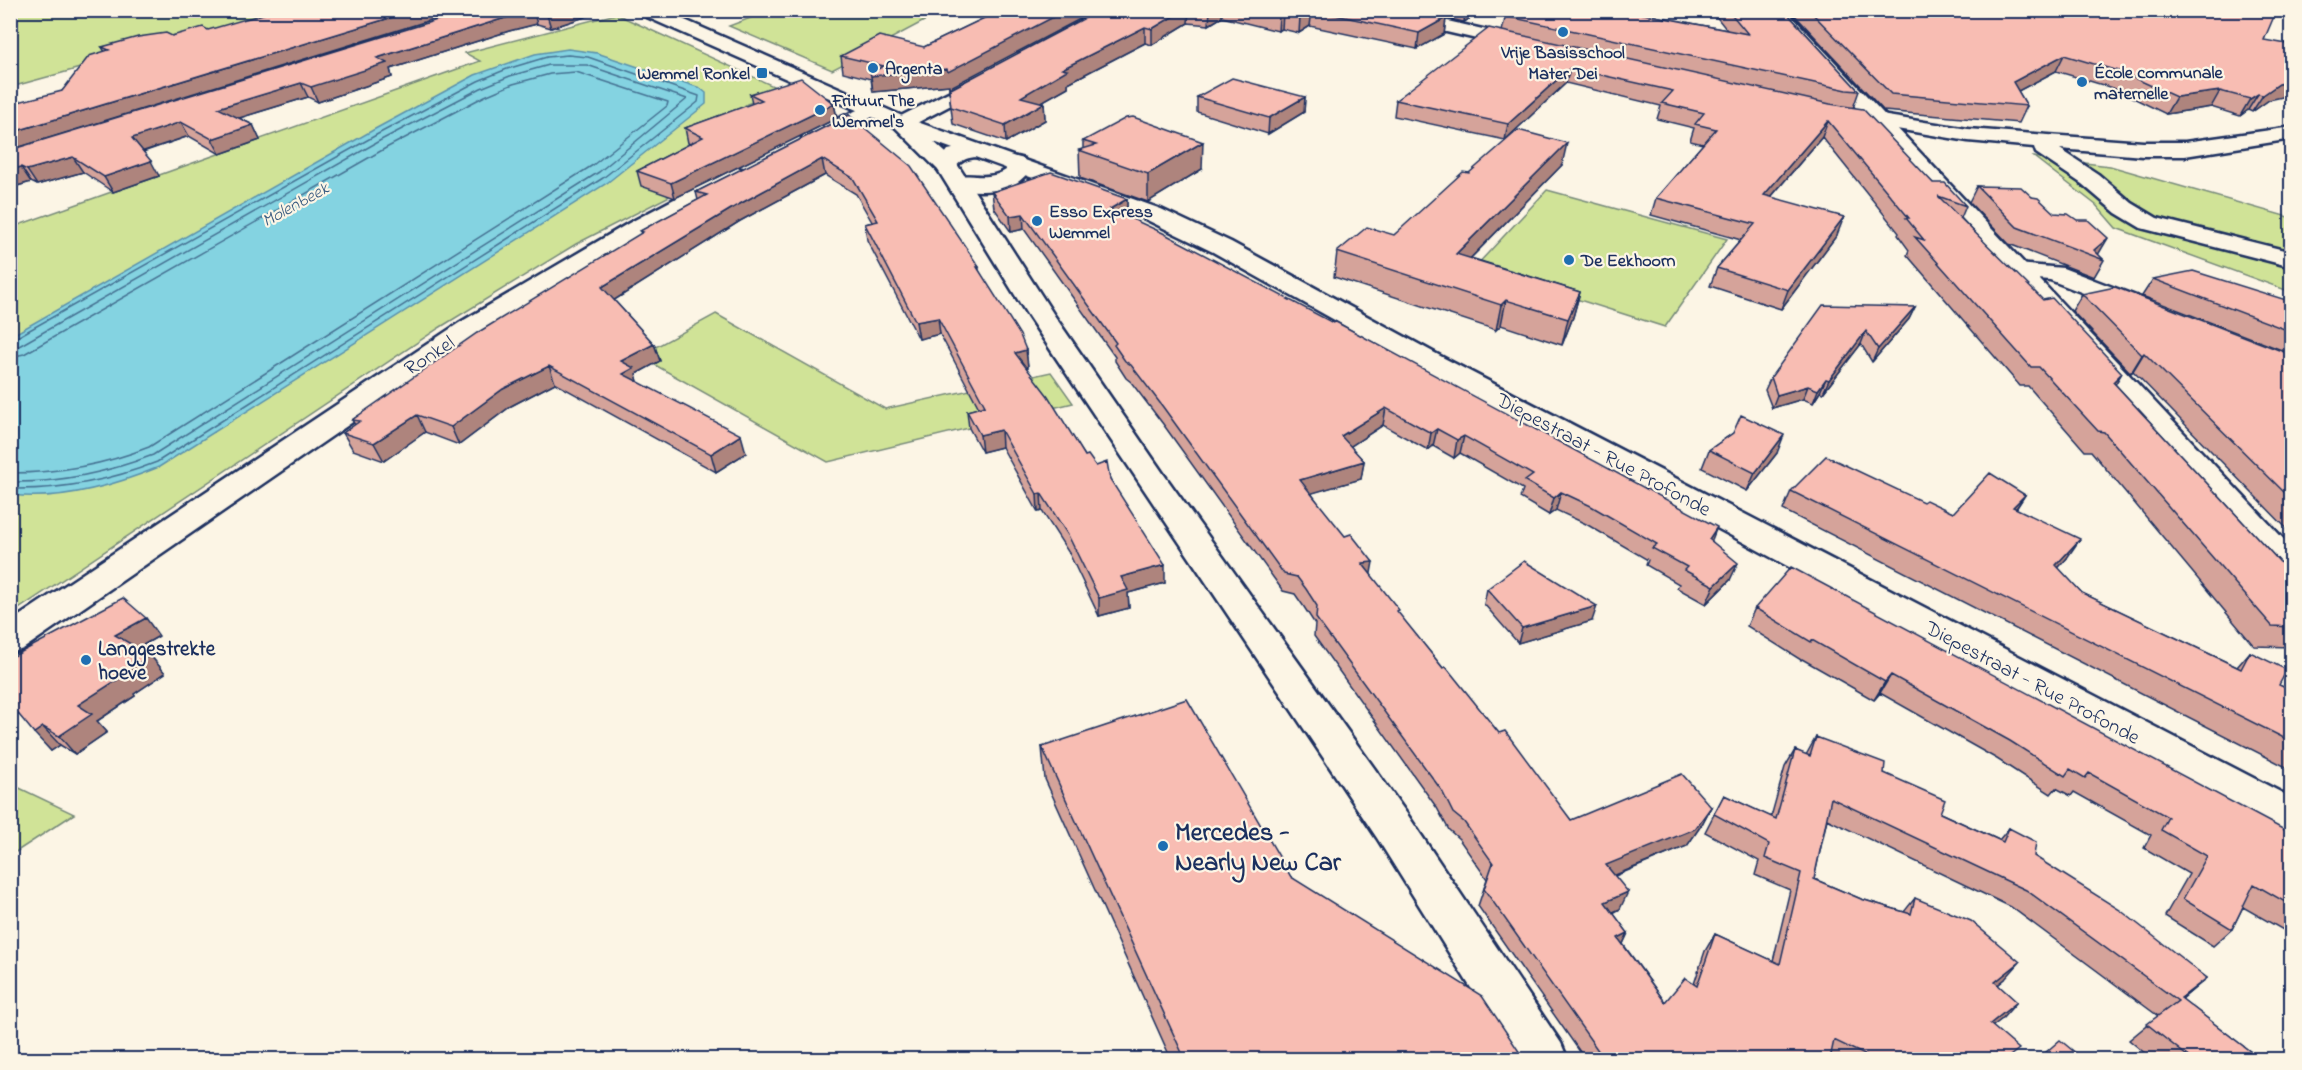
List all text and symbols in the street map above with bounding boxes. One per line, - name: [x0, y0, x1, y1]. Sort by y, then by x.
- marker: Vrije Basisschool Mater Dei: [1556, 25, 1570, 39]
- place label: Vrije Basisschool Mater Dei: [1500, 41, 1625, 88]
- place label: Argenta: [885, 57, 943, 84]
- marker: Argenta: [866, 61, 880, 75]
- place label: École communale maternelle: [2094, 61, 2223, 108]
- place label: Wemmel Ronkel: [637, 62, 750, 88]
- marker: Wemmel Ronkel: [755, 66, 769, 80]
- marker: École communale maternelle: [2075, 75, 2089, 89]
- place label: Frituur The Wemmel's: [831, 89, 916, 136]
- marker: Frituur The Wemmel's: [813, 103, 827, 117]
- water label: Molenbeek: [258, 176, 335, 235]
- place label: Esso Express Wemmel: [1049, 200, 1153, 247]
- marker: Esso Express Wemmel: [1030, 214, 1044, 228]
- place label: De Eekhoorn: [1580, 249, 1675, 275]
- marker: De Eekhoorn: [1562, 253, 1576, 267]
- street label: Ronkel: [399, 329, 461, 384]
- street label: Diepestraat - Rue Profonde: [1489, 386, 1716, 525]
- street label: Diepestraat - Rue Profonde: [1918, 614, 2145, 753]
- place label: Langgestrekte hoeve: [98, 635, 216, 689]
- marker: Langgestrekte hoeve: [79, 653, 93, 667]
- place label: Mercedes - Nearly New Car: [1175, 815, 1342, 883]
- marker: Mercedes - Nearly New Car: [1156, 839, 1170, 853]

